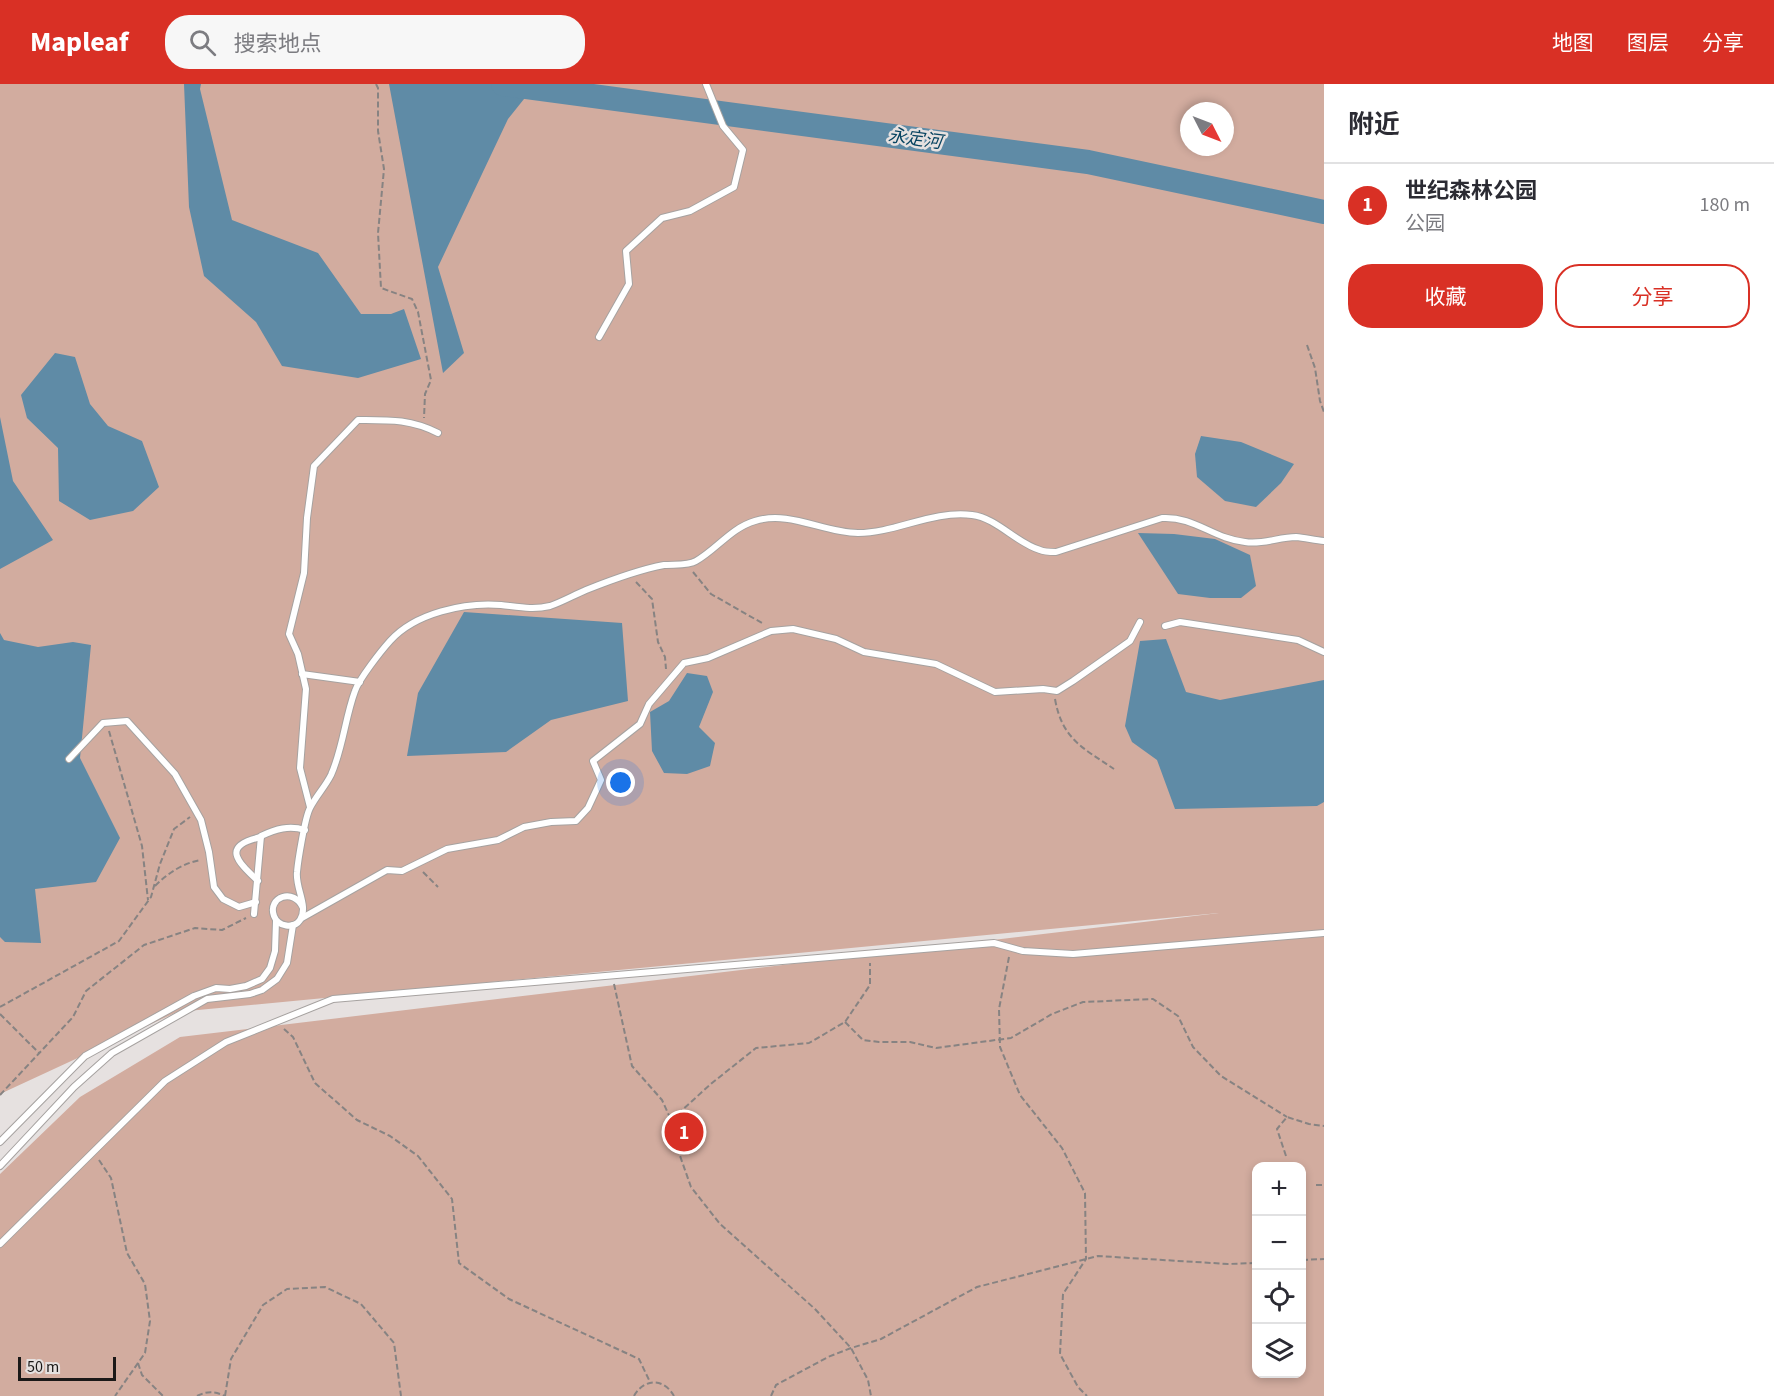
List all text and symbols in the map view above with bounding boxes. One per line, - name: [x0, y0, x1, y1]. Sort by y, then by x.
- search box: [165, 15, 585, 69]
- text: Mapleaf: [30, 22, 129, 62]
- icon: search: [186, 26, 219, 59]
- text: 搜索地点: [234, 28, 322, 60]
- text: 地图: [1552, 28, 1594, 58]
- text: 图层: [1627, 28, 1669, 58]
- text: 分享: [1702, 28, 1744, 58]
- north arrow: [1180, 102, 1234, 156]
- text: 附近: [1348, 106, 1400, 143]
- water label: 永定河: [887, 123, 946, 156]
- text: 世纪森林公园: [1405, 175, 1537, 207]
- text: 1: [1362, 191, 1373, 219]
- text: 180 m: [1700, 191, 1750, 219]
- text: 公园: [1405, 210, 1445, 238]
- button: 收藏: [1348, 264, 1543, 328]
- button: 分享: [1555, 264, 1750, 328]
- your location: [606, 768, 635, 797]
- pin: 1: [664, 1110, 704, 1154]
- map controls: [1252, 1162, 1306, 1378]
- button: +: [1252, 1162, 1306, 1216]
- button: −: [1252, 1216, 1306, 1270]
- button: locate: [1252, 1270, 1306, 1324]
- button: layers: [1252, 1324, 1306, 1378]
- scale bar: [18, 1354, 116, 1382]
- text: 50 m: [27, 1356, 59, 1378]

